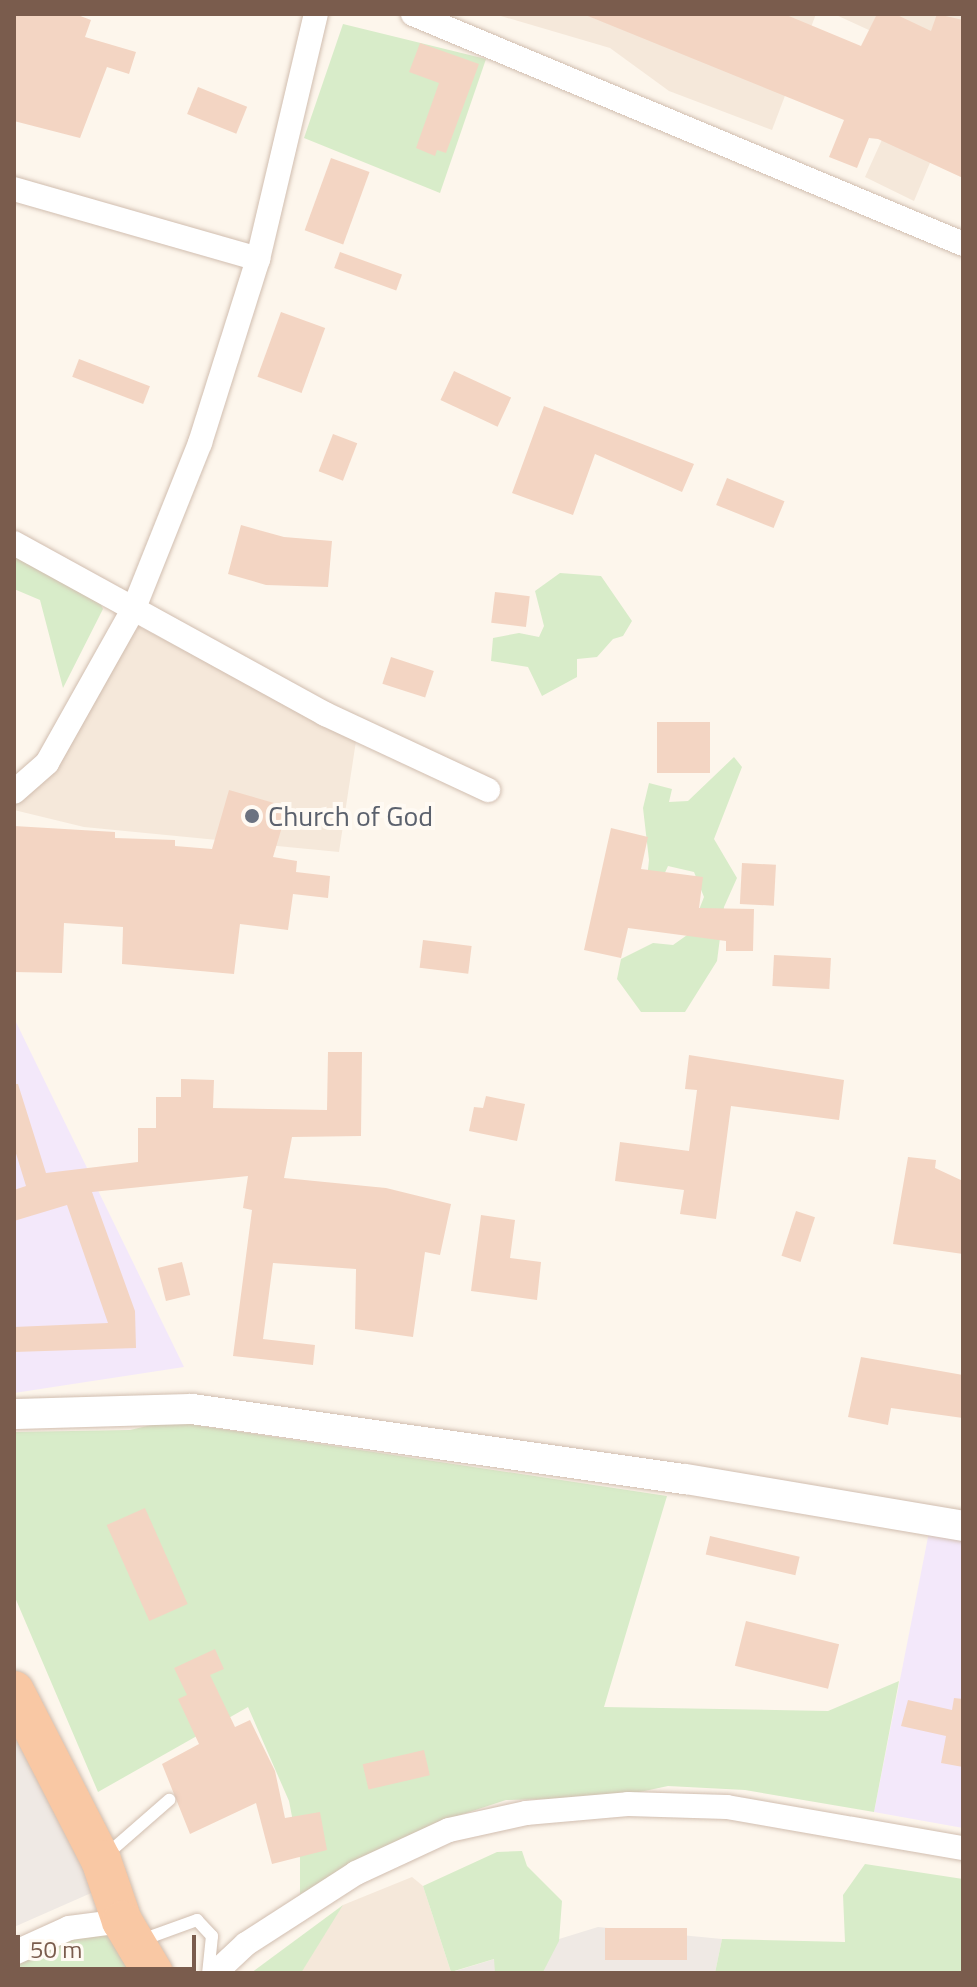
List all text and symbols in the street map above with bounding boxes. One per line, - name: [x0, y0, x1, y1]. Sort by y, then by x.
- place label: Church of God: [268, 799, 433, 833]
- marker: Church of God: [243, 807, 261, 825]
- scale bar: [20, 1919, 200, 1969]
- text: 50 m: [30, 1931, 82, 1967]

